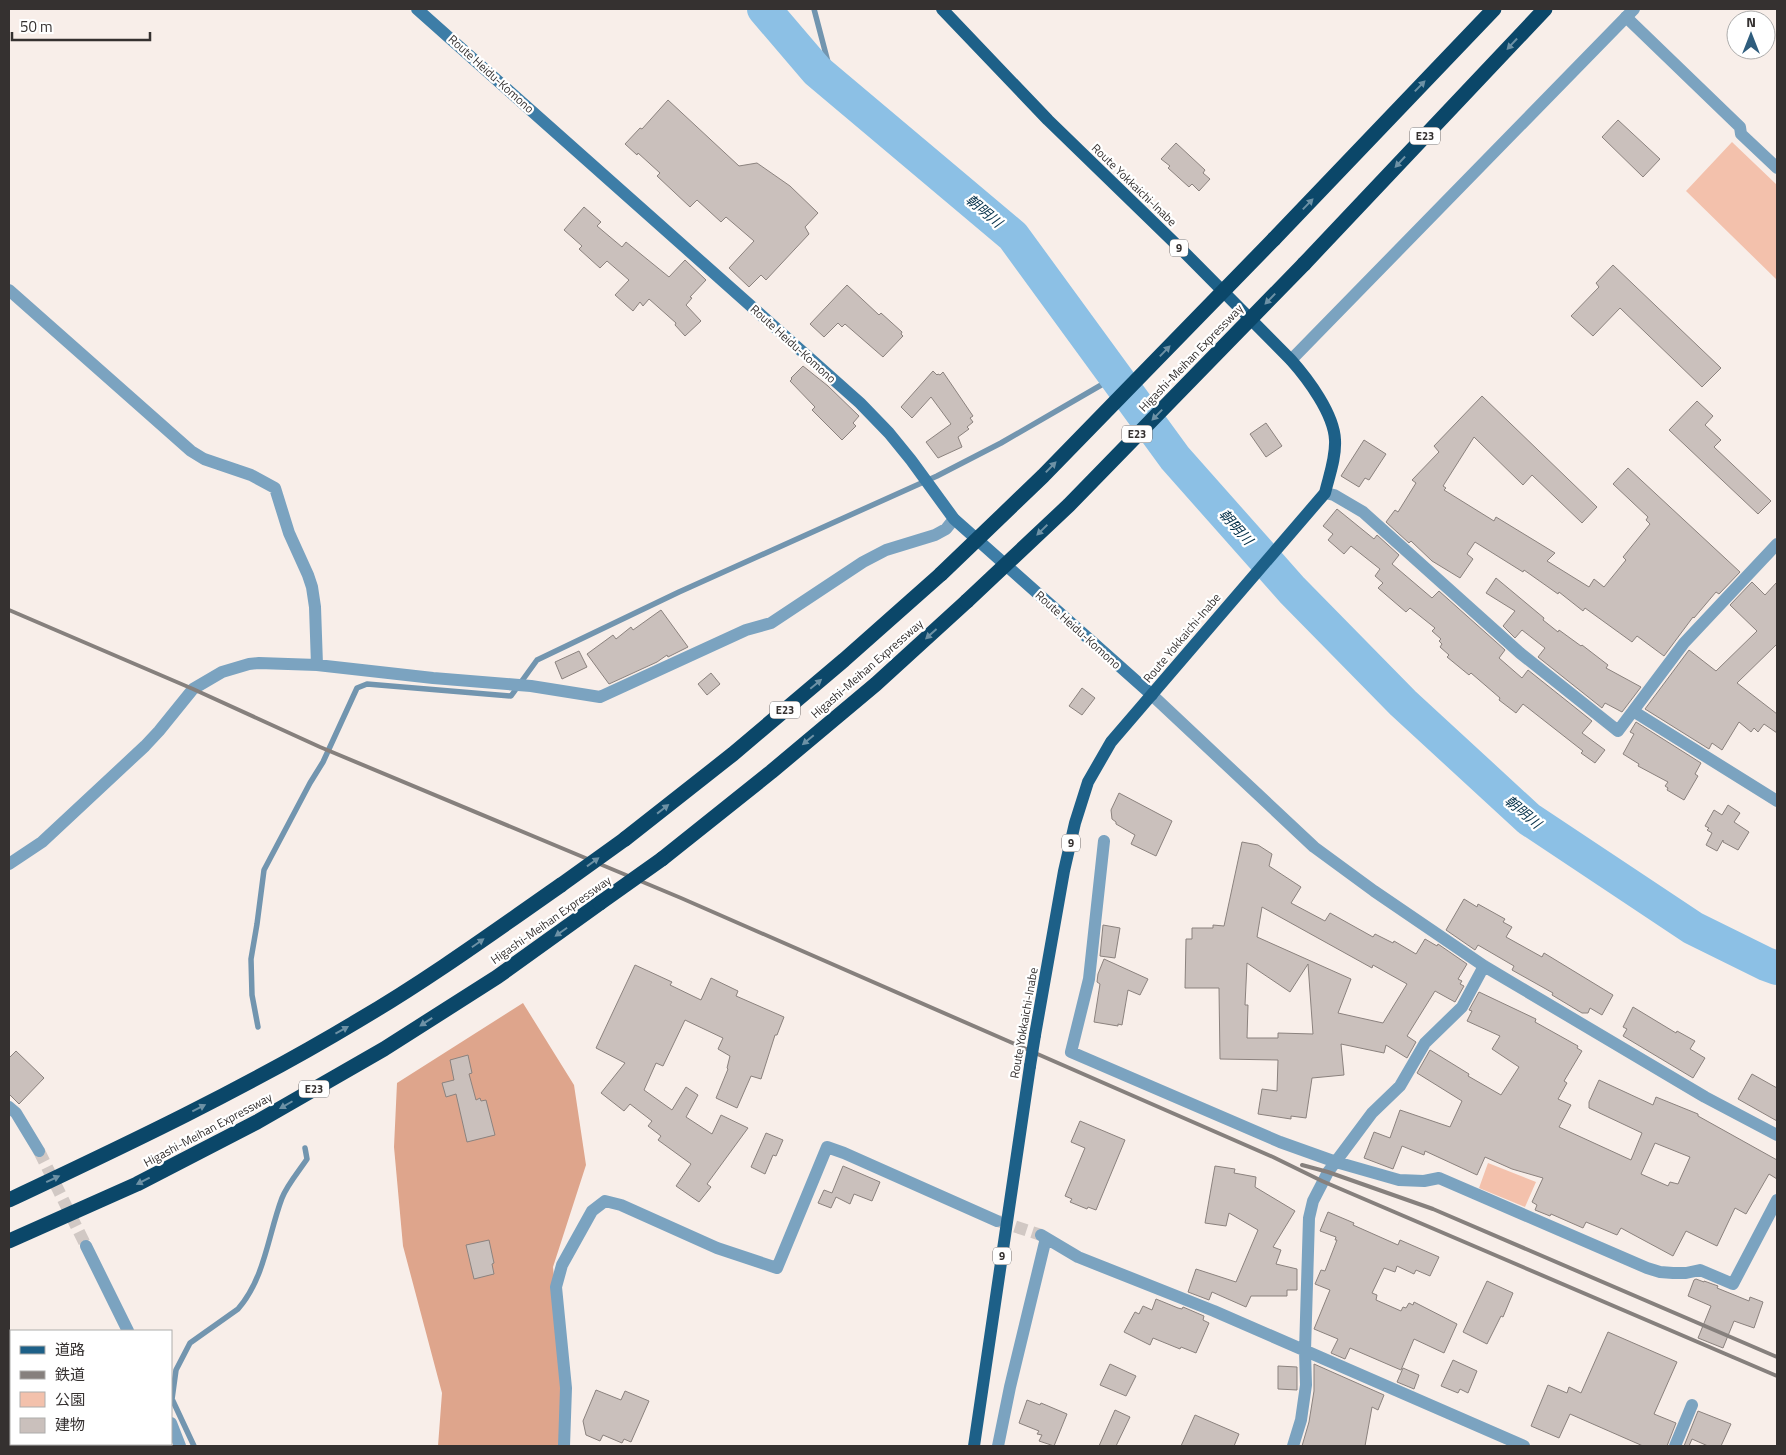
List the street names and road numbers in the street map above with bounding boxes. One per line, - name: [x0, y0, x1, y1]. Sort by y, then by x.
- street label: Route Heidu-Komono: [444, 30, 538, 117]
- road number: E23: [1410, 128, 1440, 144]
- street label: Route Yokkaichi-Inabe: [1087, 139, 1181, 230]
- road number: 9: [1170, 240, 1188, 256]
- street label: Higashi-Meihan Expressway: [1134, 299, 1247, 416]
- street label: Route Heidu-Komono: [746, 300, 840, 387]
- road number: E23: [1122, 426, 1152, 442]
- street label: Route Heidu-Komono: [1031, 586, 1125, 673]
- street label: Route Yokkaichi-Inabe: [1138, 589, 1225, 687]
- street label: Higashi-Meihan Expressway: [806, 614, 927, 723]
- road number: E23: [770, 702, 800, 718]
- road number: 9: [1062, 834, 1080, 851]
- street label: Higashi-Meihan Expressway: [486, 871, 615, 969]
- street label: Route Yokkaichi-Inabe: [1004, 966, 1043, 1080]
- road number: E23: [299, 1080, 329, 1098]
- street label: Higashi-Meihan Expressway: [140, 1087, 276, 1172]
- road number: 9: [993, 1248, 1011, 1264]

